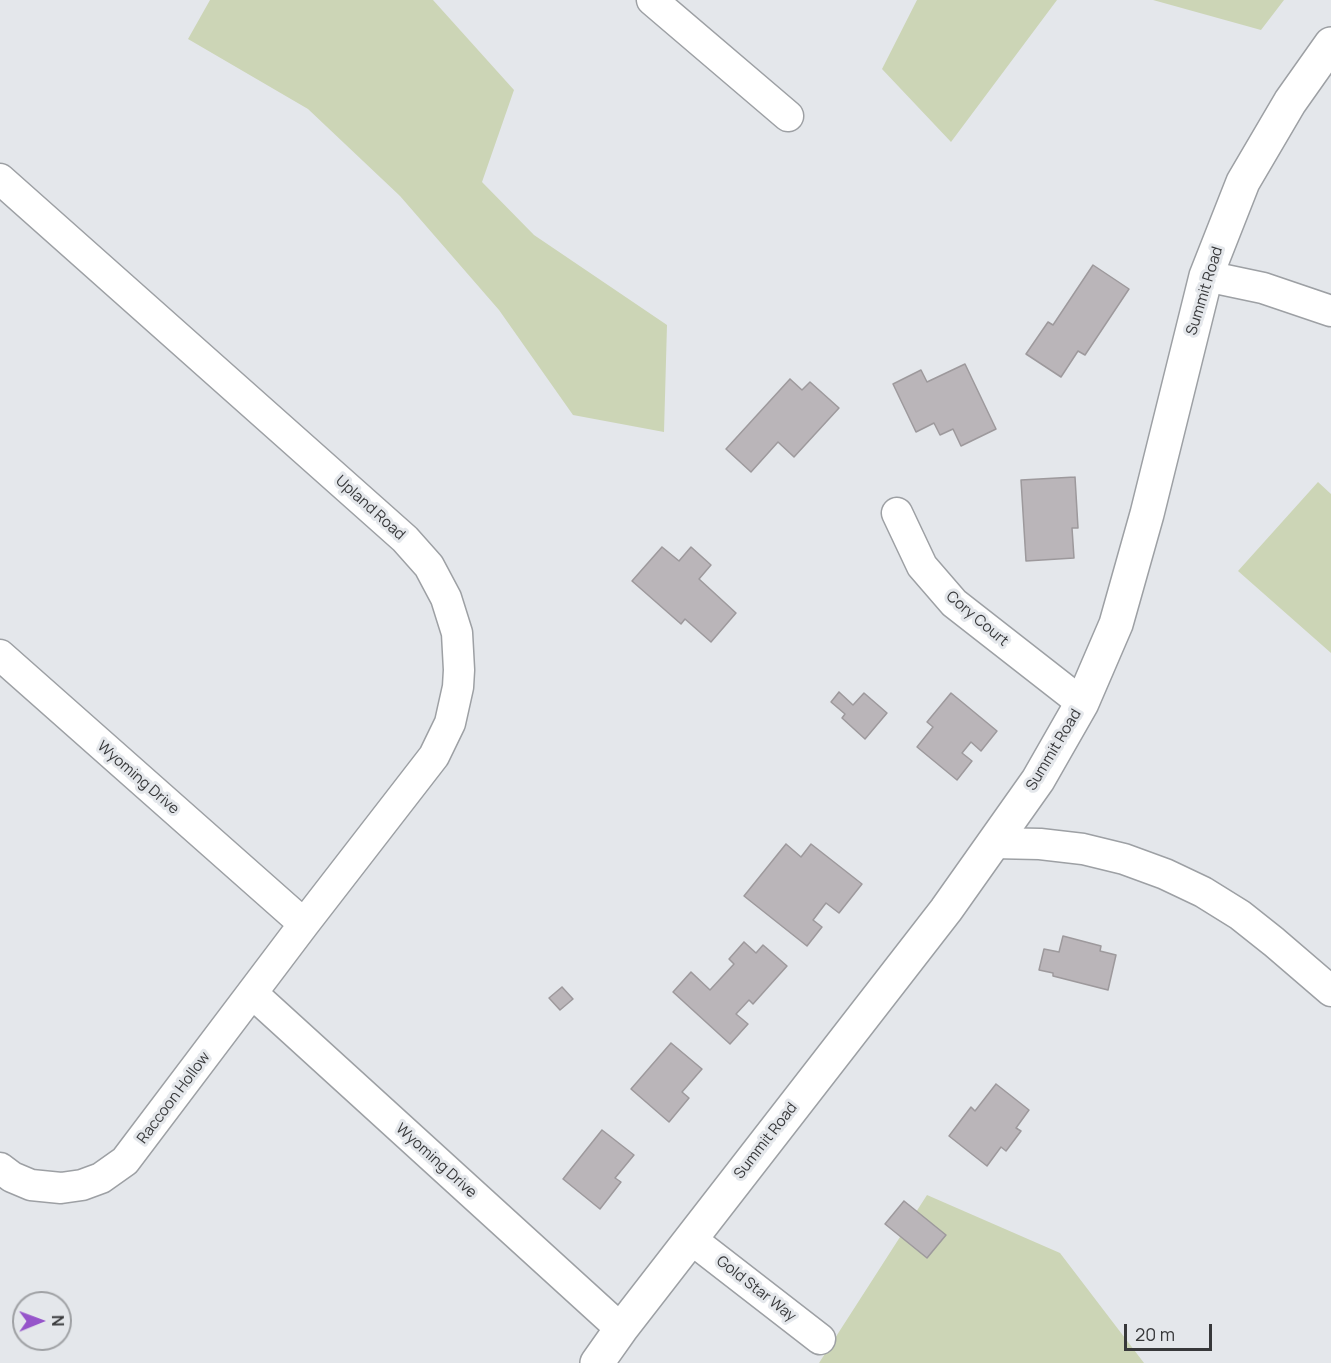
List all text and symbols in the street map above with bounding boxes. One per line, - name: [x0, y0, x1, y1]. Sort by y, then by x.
- street label: Summit Road: [1183, 245, 1227, 337]
- street label: Upland Road: [331, 472, 409, 544]
- street label: Cory Court: [942, 588, 1012, 650]
- street label: Summit Road: [1023, 706, 1085, 794]
- street label: Wyoming Drive: [93, 738, 183, 818]
- street label: Raccoon Hollow: [134, 1049, 214, 1147]
- street label: Summit Road: [731, 1099, 801, 1183]
- street label: Wyoming Drive: [392, 1120, 480, 1202]
- street label: Gold Star Way: [713, 1252, 799, 1326]
- north arrow: [12, 1291, 72, 1351]
- scale bar: [1127, 1312, 1216, 1350]
- text: N: [47, 1315, 69, 1327]
- text: 20 m: [1135, 1322, 1175, 1346]

